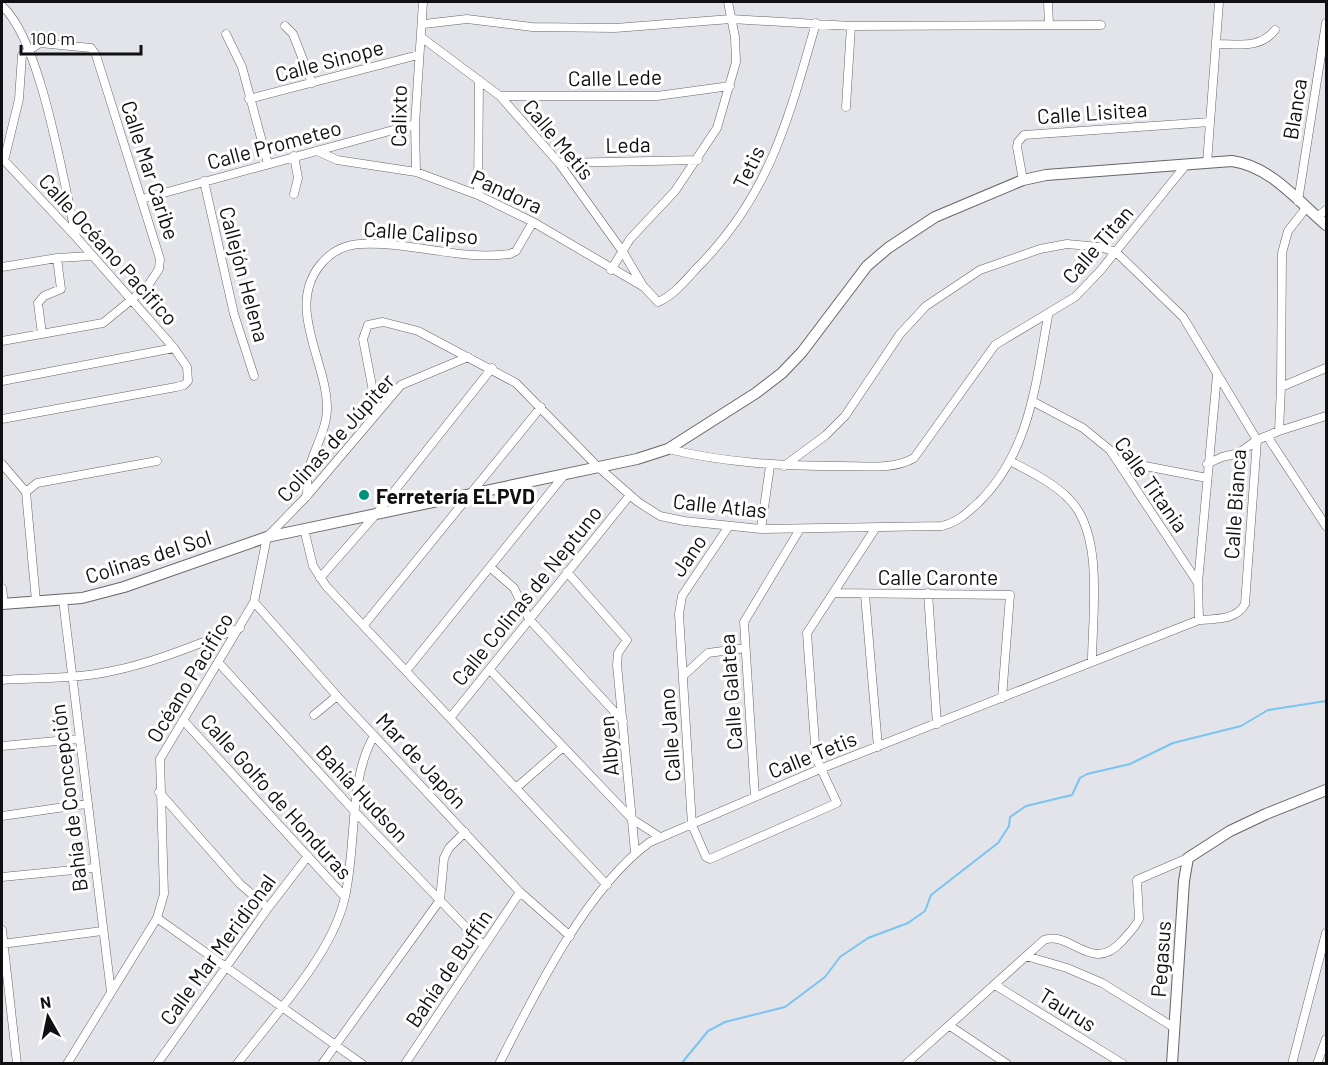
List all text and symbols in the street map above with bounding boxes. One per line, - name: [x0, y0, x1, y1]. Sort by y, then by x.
- scale bar: [21, 18, 141, 56]
- text: 100 m: [30, 27, 75, 49]
- street label: Calle Sinope: [272, 34, 386, 86]
- street label: Calle Lede: [568, 64, 662, 90]
- street label: Blanca: [1277, 77, 1311, 141]
- street label: Calixto: [385, 85, 411, 147]
- street label: Calle Metis: [518, 94, 600, 184]
- street label: Calle Lisitea: [1036, 96, 1148, 128]
- street label: Calle Mar Caribe: [117, 97, 185, 243]
- street label: Calle Prometeo: [204, 114, 344, 174]
- street label: Leda: [605, 131, 651, 157]
- street label: Tetis: [727, 141, 769, 193]
- street label: Pandora: [467, 164, 547, 218]
- street label: Calle Océano Pacifico: [34, 168, 184, 330]
- street label: Calle Titan: [1056, 200, 1138, 288]
- street label: Callejón Helena: [215, 204, 275, 344]
- street label: Calle Calipso: [363, 216, 479, 248]
- street label: Colinas de Júpiter: [271, 367, 399, 506]
- street label: Calle Titania: [1110, 431, 1194, 537]
- street label: Calle Bianca: [1218, 448, 1250, 560]
- place label: Ferretería ELPVD: [376, 483, 535, 508]
- marker: Ferretería ELPVD: [357, 488, 371, 502]
- street label: Calle Atlas: [672, 488, 768, 522]
- street label: Calle Colinas de Neptuno: [446, 500, 606, 690]
- street label: Colinas del Sol: [82, 524, 214, 588]
- street label: Jano: [665, 529, 711, 581]
- street label: Calle Caronte: [878, 564, 998, 589]
- street label: Océano Pacifico: [140, 608, 238, 746]
- street label: Calle Galatea: [713, 633, 747, 751]
- street label: Calle Jano: [653, 687, 685, 783]
- street label: Bahía de Concepción: [44, 703, 92, 893]
- street label: Mar de Japón: [371, 707, 473, 813]
- street label: Calle Golfo de Honduras: [196, 708, 358, 884]
- street label: Albyen: [593, 715, 623, 777]
- street label: Calle Tetis: [764, 725, 860, 783]
- street label: Bahía Hudson: [312, 739, 414, 847]
- street label: Calle Mar Meridional: [154, 869, 280, 1029]
- street label: Bahía de Buffin: [399, 904, 497, 1032]
- street label: Pegasus: [1145, 920, 1175, 998]
- street label: Taurus: [1035, 982, 1101, 1036]
- north arrow: [18, 987, 78, 1047]
- text: N: [39, 991, 52, 1012]

